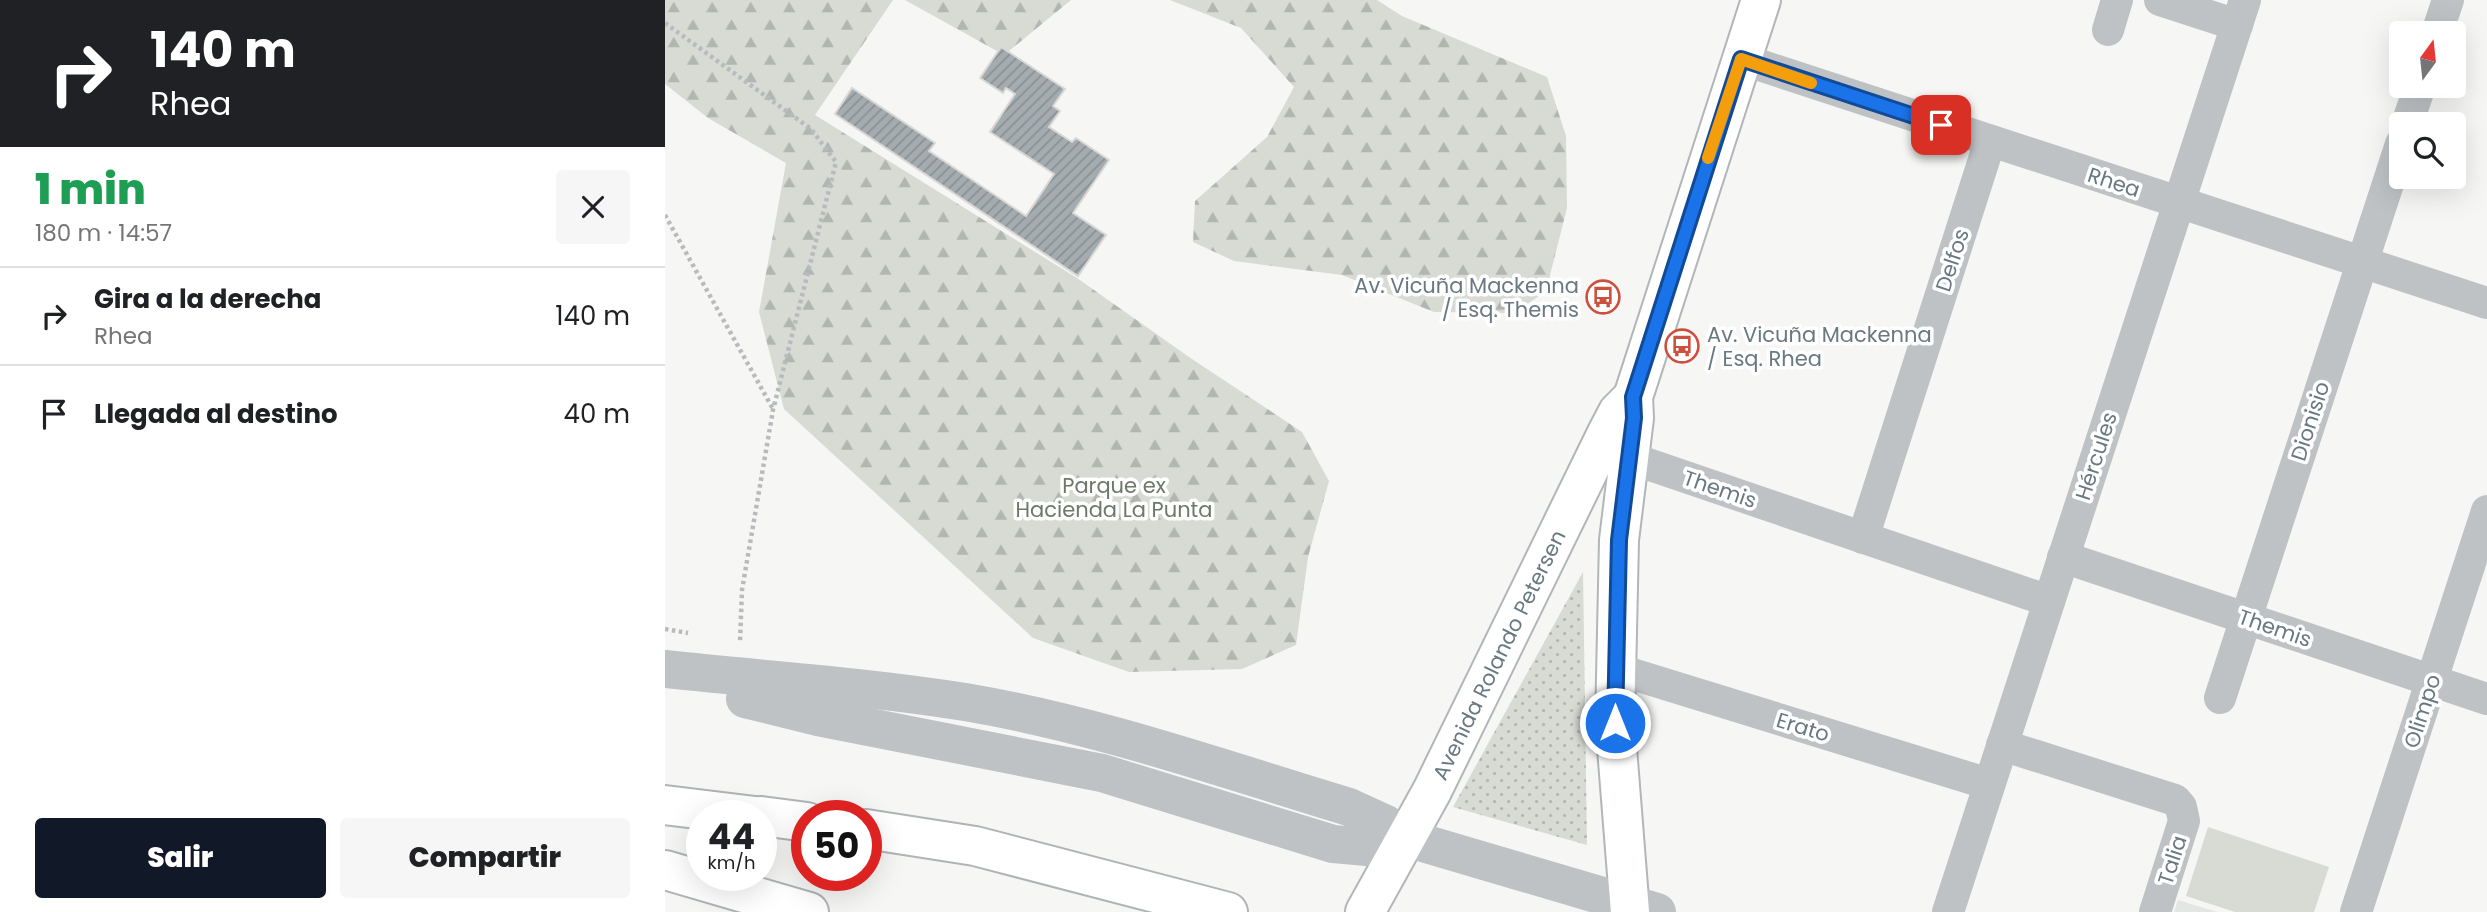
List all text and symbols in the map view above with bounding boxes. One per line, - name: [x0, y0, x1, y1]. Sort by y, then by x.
- text: 140 m: [150, 16, 296, 84]
- north arrow: [2389, 21, 2466, 98]
- map controls: [2389, 21, 2466, 189]
- icon: right: [35, 28, 126, 119]
- text: Rhea: [150, 81, 231, 126]
- pin: [1911, 95, 1971, 155]
- icon: arrive: [1922, 106, 1960, 144]
- button: search: [2389, 112, 2466, 189]
- text: 1 min: [35, 160, 146, 219]
- street label: Rhea: [2084, 160, 2144, 204]
- button: close: [556, 170, 630, 244]
- text: 180 m · 14:57: [35, 217, 172, 249]
- street label: Delfos: [1928, 225, 1976, 295]
- place label: Av. Vicuña Mackenna / Esq. Themis: [1354, 271, 1579, 324]
- bus stop icon: Av. Vicuña Mackenna / Esq. Themis: [1584, 278, 1622, 316]
- text: Gira a la derecha: [94, 281, 322, 317]
- icon: right: [35, 297, 73, 335]
- text: 140 m: [555, 298, 630, 334]
- text: Rhea: [94, 320, 153, 352]
- place label: Av. Vicuña Mackenna / Esq. Rhea: [1707, 320, 1932, 373]
- bus stop icon: Av. Vicuña Mackenna / Esq. Rhea: [1663, 327, 1701, 365]
- street label: Dionisio: [2284, 378, 2336, 464]
- icon: arrive: [35, 395, 73, 433]
- text: Llegada al destino: [94, 396, 338, 432]
- text: 40 m: [564, 396, 630, 432]
- street label: Hércules: [2068, 408, 2124, 504]
- street label: Themis: [1680, 463, 1760, 515]
- park label: Parque ex Hacienda La Punta: [1016, 471, 1212, 524]
- street label: Avenida Rolando Petersen: [1425, 525, 1572, 785]
- street label: Themis: [2235, 602, 2315, 654]
- street label: Olimpo: [2396, 670, 2448, 752]
- position arrow: [1578, 686, 1652, 760]
- street label: Erato: [1773, 705, 1833, 749]
- speed limit sign: 50: [791, 800, 882, 891]
- text: 44: [708, 812, 755, 861]
- button: Salir: [35, 818, 326, 898]
- button: Compartir: [340, 818, 630, 898]
- street label: Talia: [2150, 832, 2194, 888]
- text: km/h: [708, 850, 755, 875]

